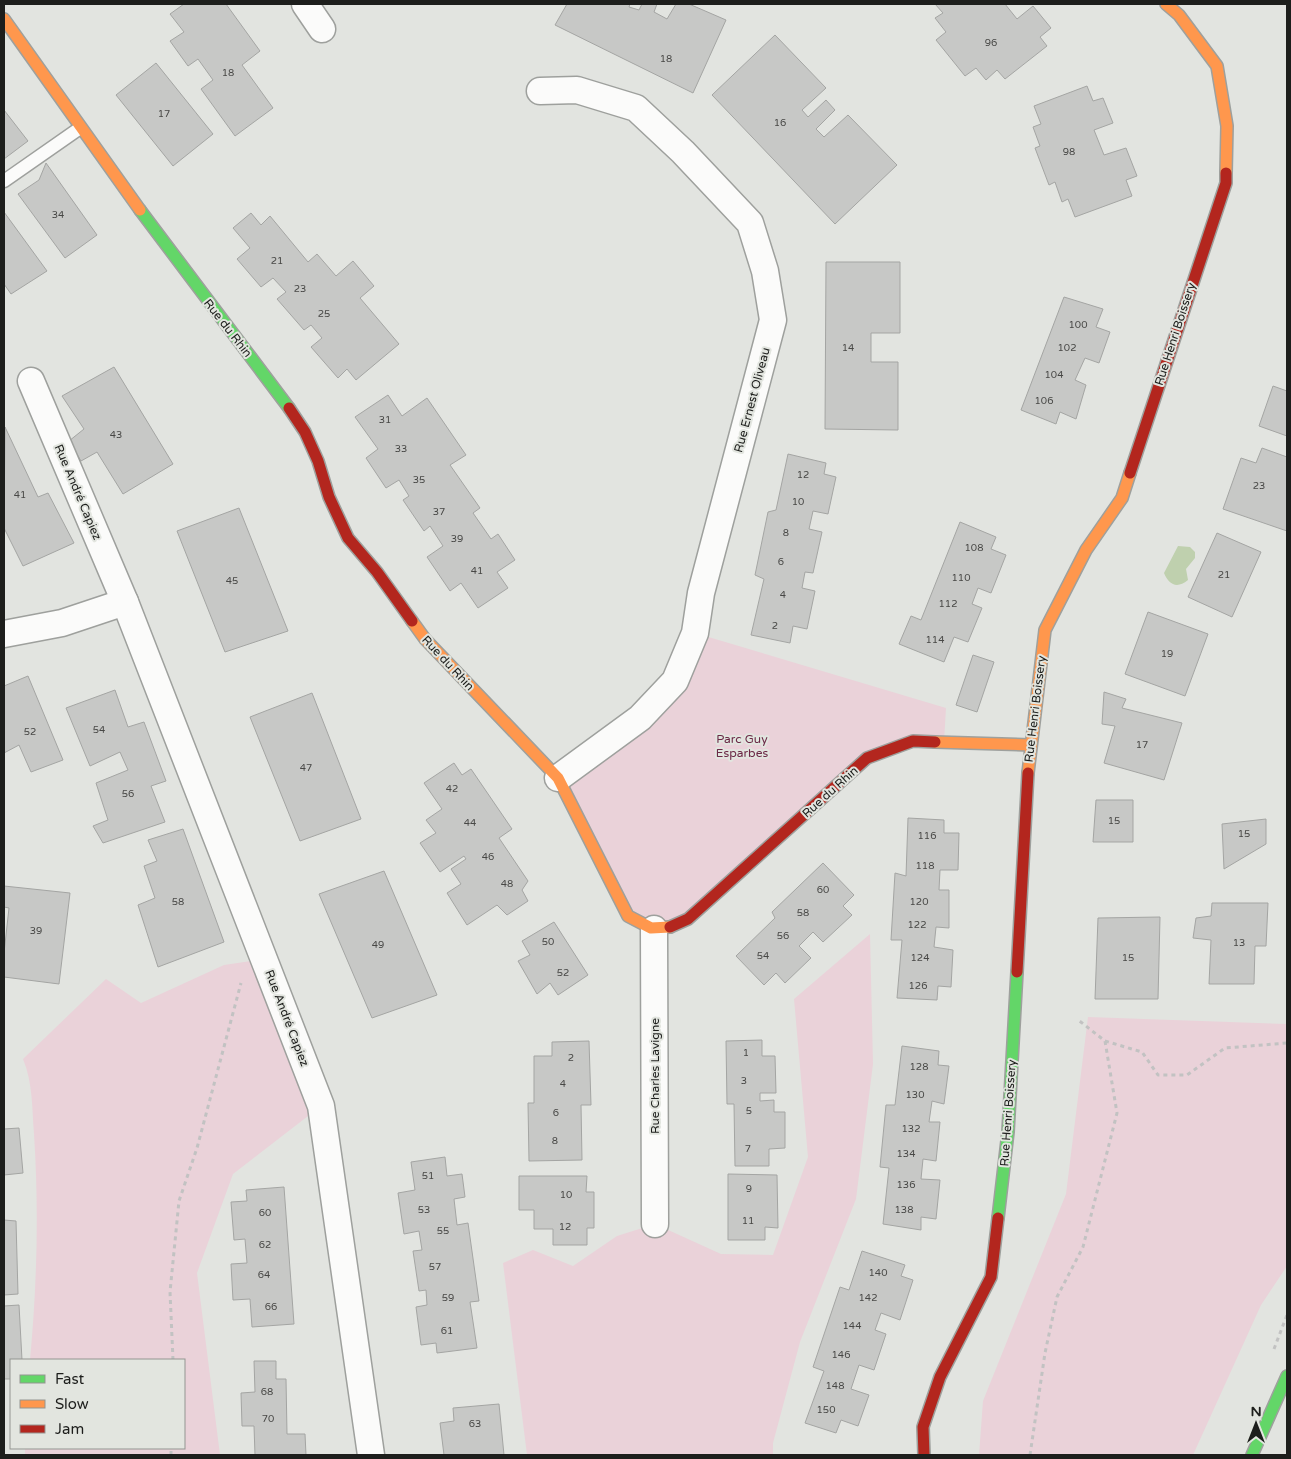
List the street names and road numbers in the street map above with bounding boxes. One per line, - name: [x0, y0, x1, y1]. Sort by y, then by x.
- street label: Rue Henri Boissery: [1152, 280, 1198, 387]
- street label: Rue du Rhin: [201, 296, 255, 360]
- street label: Rue Ernest Oliveau: [731, 346, 773, 454]
- street label: Rue André Capiez: [52, 442, 104, 542]
- street label: Rue du Rhin: [419, 633, 477, 693]
- street label: Rue Henri Boissery: [1022, 654, 1049, 763]
- street label: Rue du Rhin: [799, 763, 861, 821]
- street label: Rue André Capiez: [262, 968, 312, 1068]
- street label: Rue Charles Lavigne: [648, 1018, 662, 1134]
- street label: Rue Henri Boissery: [997, 1058, 1019, 1167]

